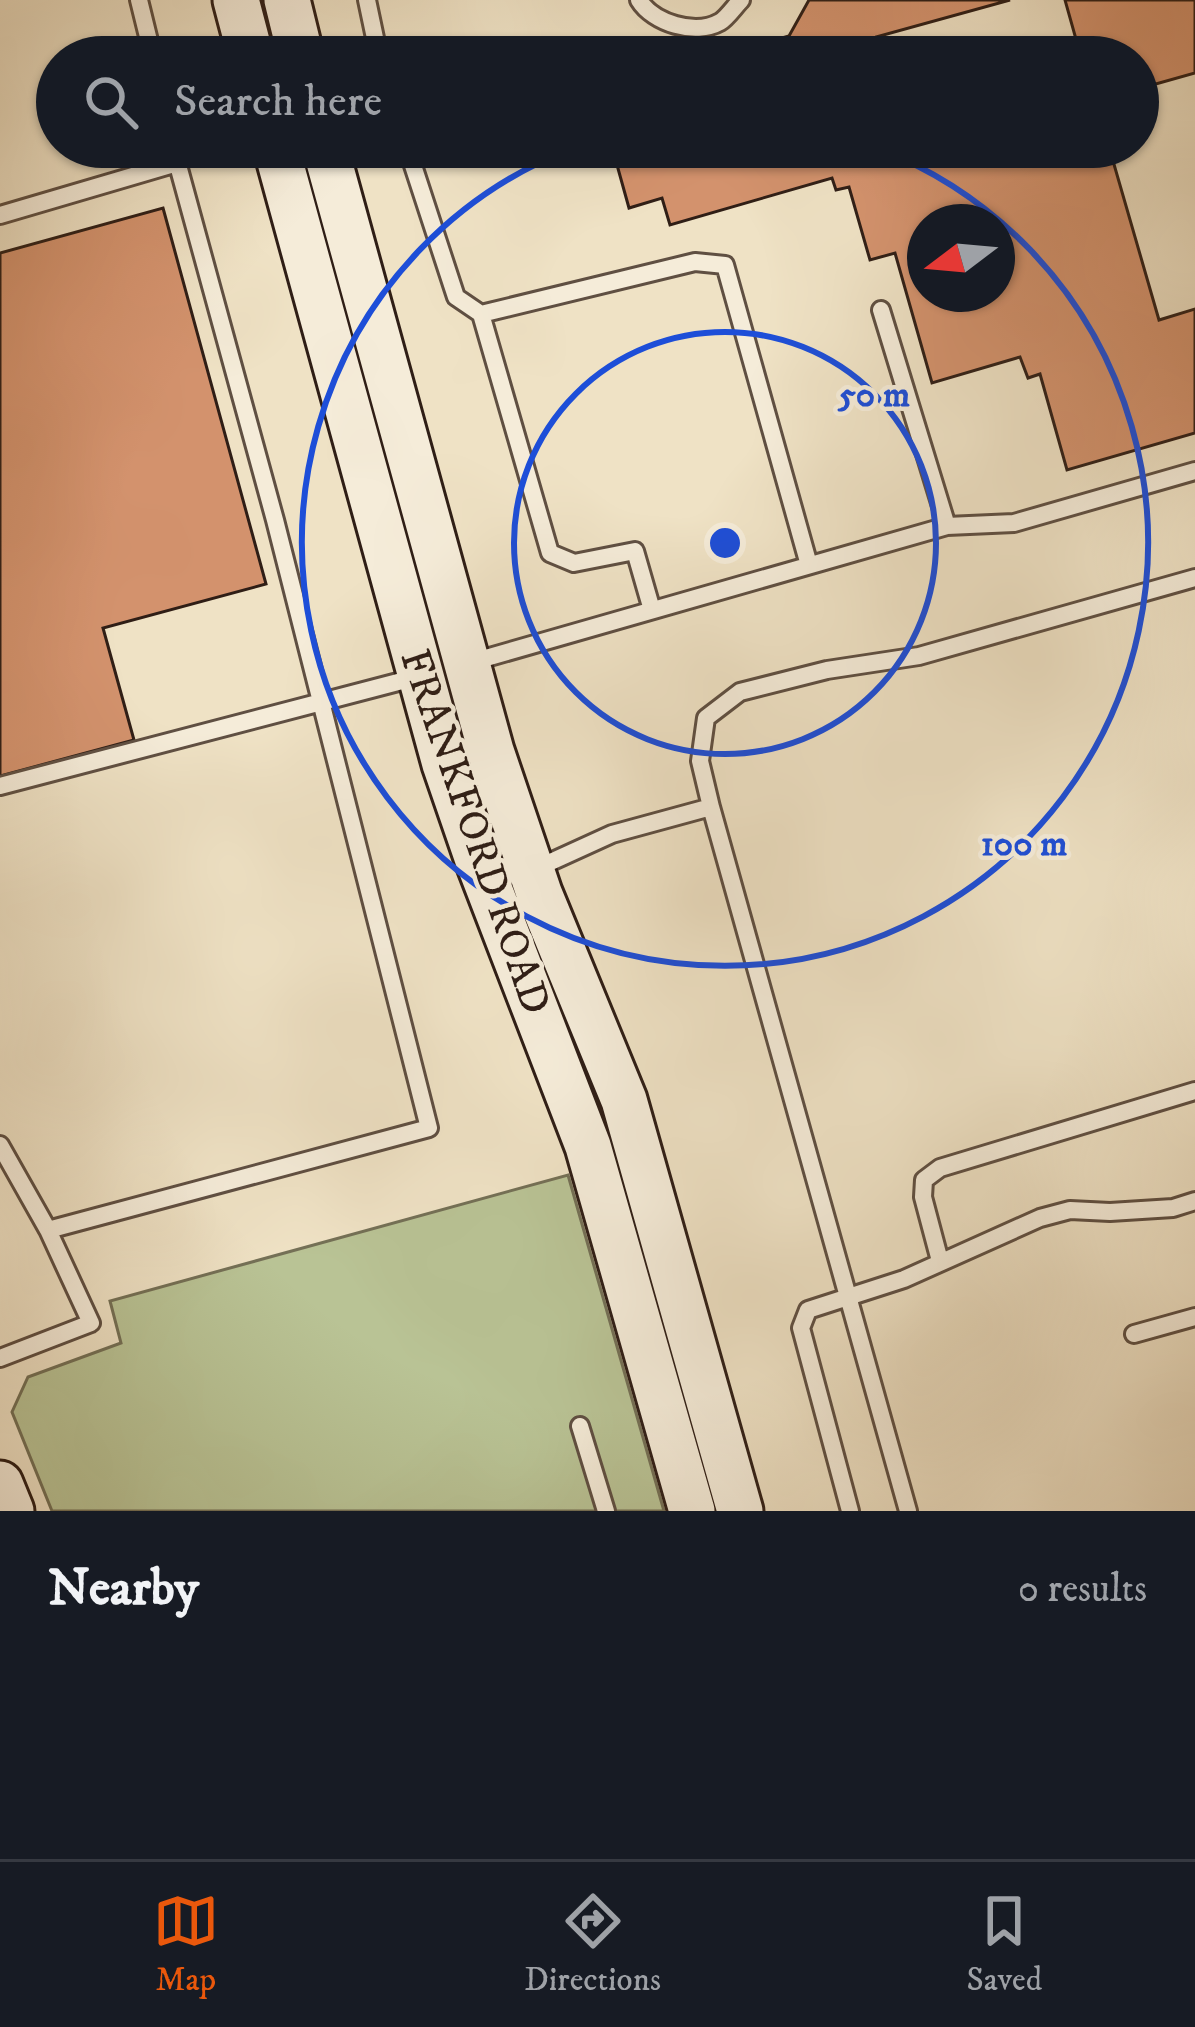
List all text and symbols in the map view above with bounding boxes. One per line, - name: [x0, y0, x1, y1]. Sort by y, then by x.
- search box: [36, 36, 1159, 168]
- icon: search: [78, 69, 144, 135]
- text: Search here: [174, 74, 382, 130]
- north arrow: [907, 204, 1015, 312]
- text: 50 m: [837, 373, 910, 418]
- centre of rings: [704, 522, 746, 564]
- street label: FRANKFORD ROAD: [387, 643, 561, 1021]
- text: 100 m: [981, 822, 1067, 867]
- text: Nearby: [48, 1557, 199, 1621]
- text: 0 results: [1018, 1565, 1147, 1614]
- tab: Map: [153, 1888, 219, 2001]
- tab: Directions: [524, 1888, 661, 2001]
- tab: Saved: [966, 1888, 1042, 2001]

